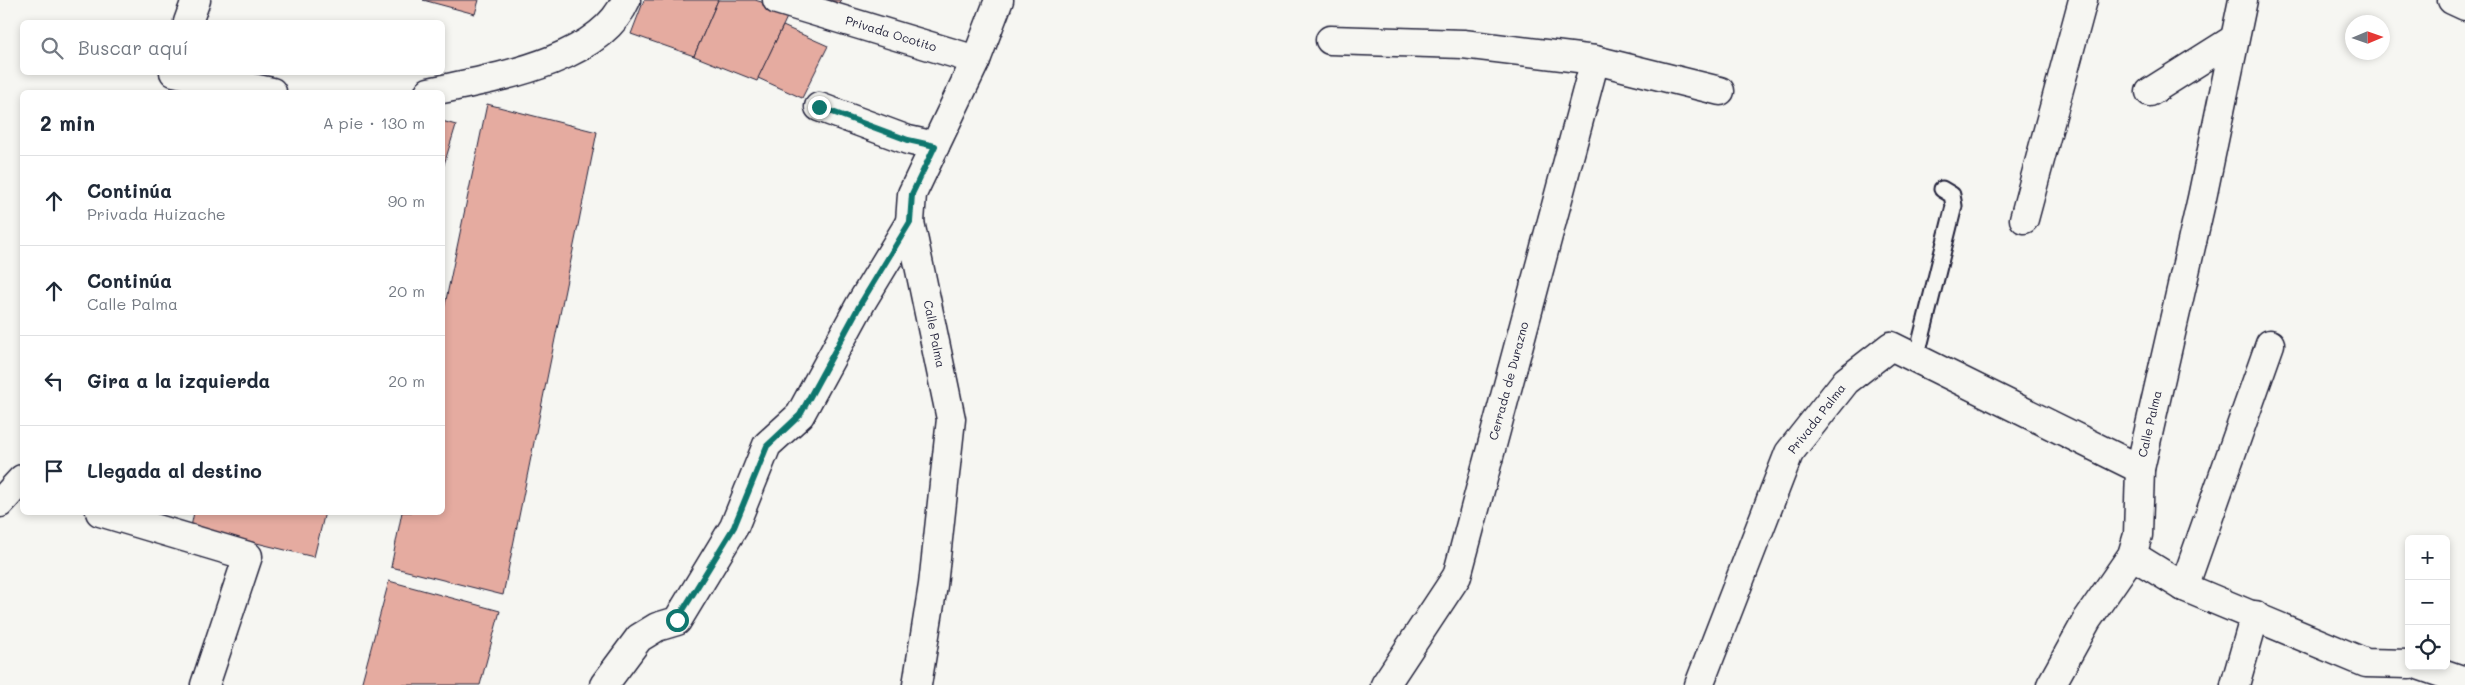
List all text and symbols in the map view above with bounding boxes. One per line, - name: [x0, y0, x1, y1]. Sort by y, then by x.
- street label: Privada Ocotito: [844, 12, 939, 55]
- north arrow: [2345, 15, 2390, 60]
- search box: [20, 20, 445, 75]
- icon: search: [38, 34, 66, 62]
- text: Buscar aquí: [78, 35, 188, 60]
- route end: [808, 96, 831, 119]
- text: 2 min: [40, 109, 95, 136]
- text: A pie · 130 m: [323, 112, 425, 133]
- text: Continúa: [87, 178, 172, 203]
- icon: ahead: [40, 187, 68, 215]
- text: 90 m: [388, 190, 425, 211]
- text: Privada Huizache: [87, 203, 226, 224]
- text: Continúa: [87, 268, 172, 293]
- icon: ahead: [40, 277, 68, 305]
- text: 20 m: [388, 280, 425, 301]
- text: Calle Palma: [87, 293, 178, 314]
- street label: Calle Palma: [921, 299, 949, 369]
- street label: Cerrada de Durazno: [1485, 320, 1532, 442]
- icon: left: [40, 367, 68, 395]
- text: Gira a la izquierda: [87, 368, 270, 393]
- text: 20 m: [388, 370, 425, 391]
- street label: Privada Palma: [1784, 380, 1849, 457]
- street label: Calle Palma: [2134, 389, 2164, 459]
- icon: arrive: [40, 457, 68, 485]
- text: Llegada al destino: [87, 458, 262, 483]
- map controls: [2405, 535, 2450, 670]
- button: +: [2405, 535, 2450, 580]
- button: −: [2405, 580, 2450, 625]
- route start: [666, 609, 689, 632]
- button: locate: [2405, 625, 2450, 670]

